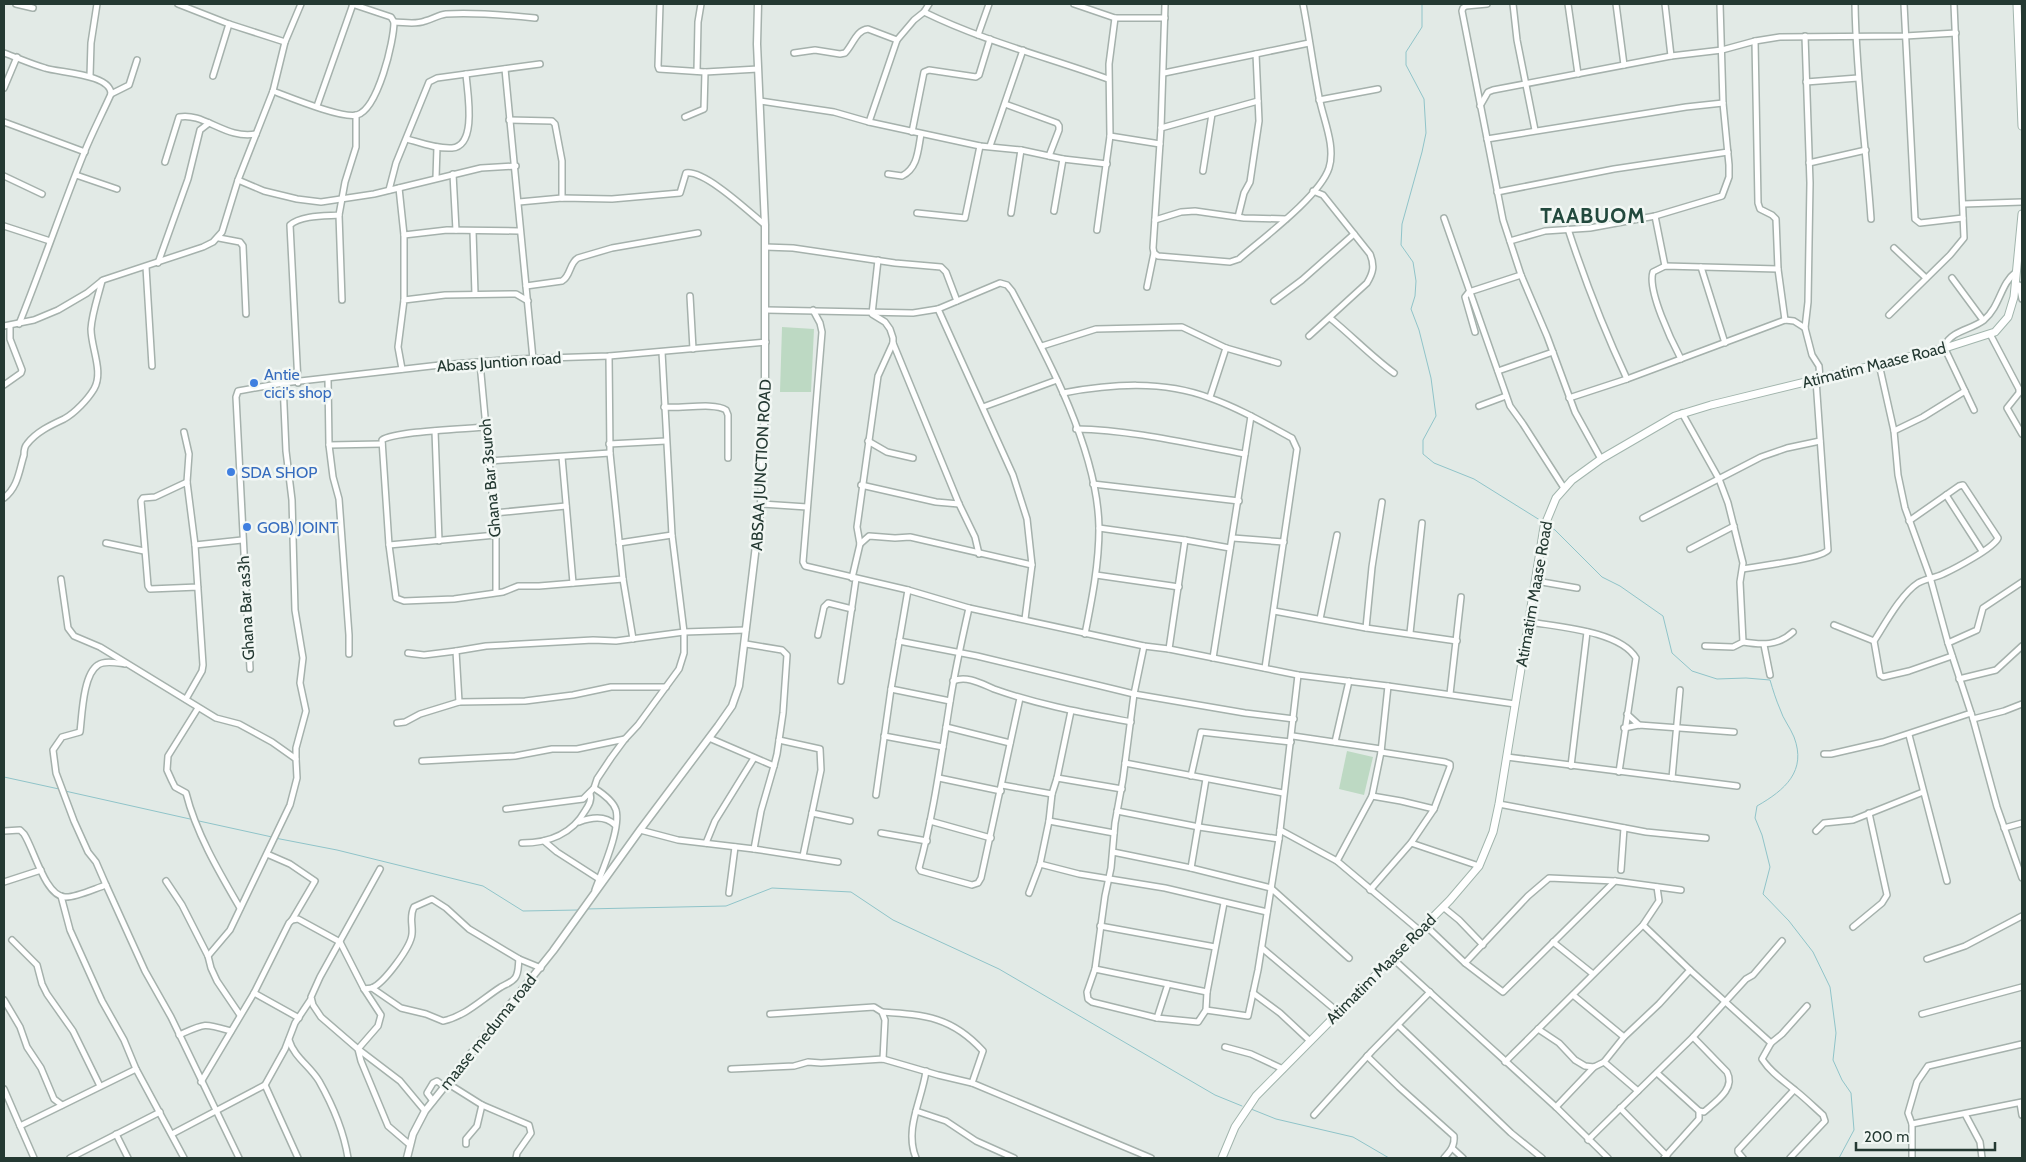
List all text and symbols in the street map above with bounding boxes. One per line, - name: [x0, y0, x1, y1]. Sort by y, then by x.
- district label: TAABUOM: [1540, 203, 1646, 228]
- street label: Atimatim Maase Road: [1800, 338, 1948, 392]
- street label: Abass Juntion road: [436, 348, 562, 376]
- place label: Antie cici's shop: [264, 365, 332, 402]
- marker: Antie cici's shop: [248, 377, 260, 389]
- street label: ABSAA JUNCTION ROAD: [747, 379, 775, 551]
- street label: Ghana Bar 3suroh: [475, 418, 505, 538]
- place label: SDA SHOP: [241, 463, 317, 482]
- marker: SDA SHOP: [225, 466, 237, 478]
- place label: GOB) JOINT: [257, 518, 339, 537]
- street label: Atimatim Maase Road: [1512, 520, 1556, 668]
- marker: GOB) JOINT: [241, 521, 253, 533]
- street label: Ghana Bar as3h: [234, 555, 258, 661]
- street label: Atimatim Maase Road: [1322, 910, 1440, 1028]
- street label: maase meduma road: [436, 971, 540, 1093]
- scale bar: [1856, 1120, 1995, 1152]
- text: 200 m: [1864, 1128, 1909, 1146]

